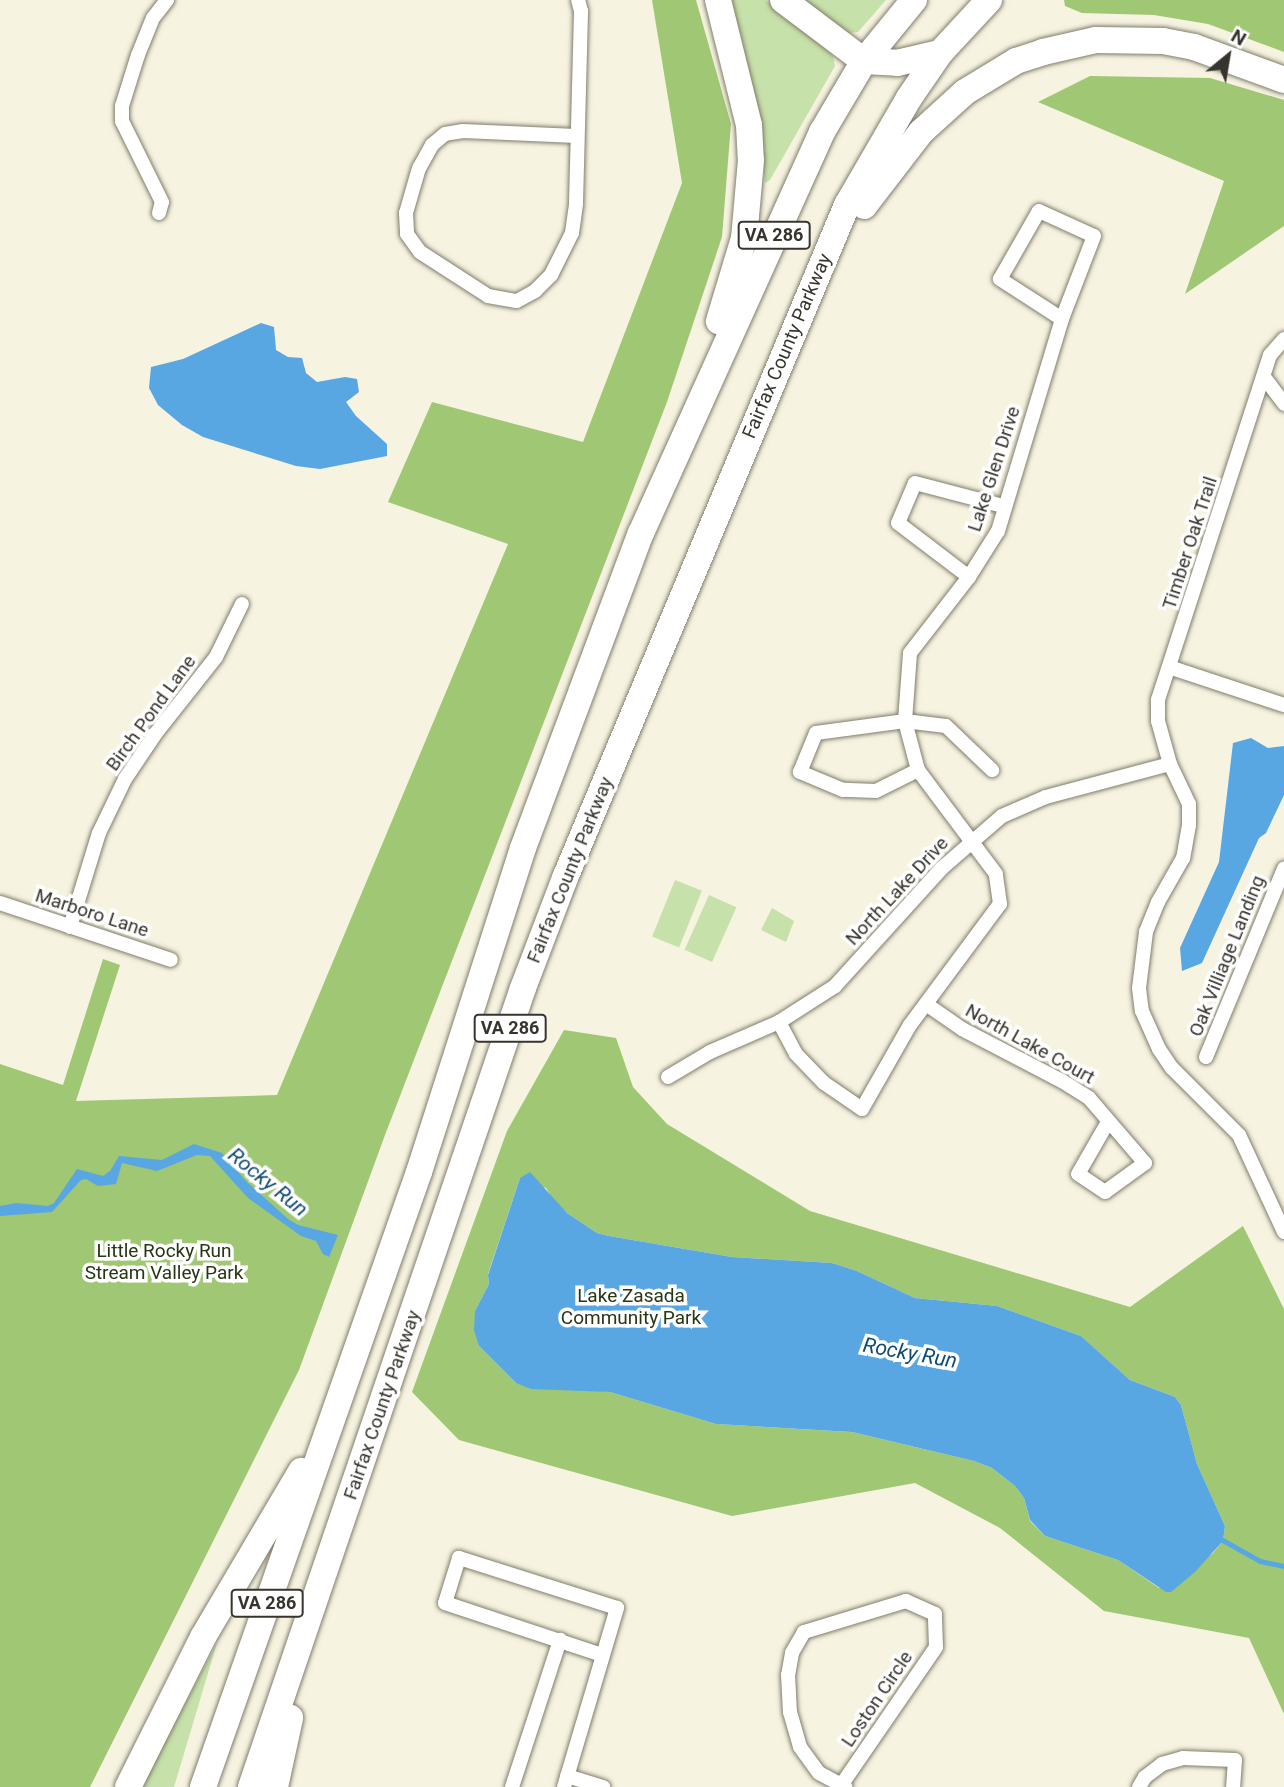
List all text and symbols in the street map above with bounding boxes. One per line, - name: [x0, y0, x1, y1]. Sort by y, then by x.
- north arrow: [1193, 21, 1263, 91]
- text: N: [1227, 24, 1250, 51]
- road number: VA 286: [737, 220, 811, 249]
- street label: Fairfax County Parkway: [738, 250, 836, 442]
- street label: Lake Glen Drive: [963, 404, 1025, 534]
- street label: Timber Oak Trail: [1158, 474, 1222, 612]
- street label: Birch Pond Lane: [101, 651, 201, 775]
- street label: Fairfax County Parkway: [522, 774, 618, 966]
- street label: North Lake Drive: [841, 832, 953, 950]
- street label: Oak Villiage Landing: [1184, 872, 1270, 1040]
- street label: Marboro Lane: [32, 884, 152, 942]
- street label: North Lake Court: [961, 999, 1099, 1089]
- road number: VA 286: [473, 1014, 547, 1042]
- water label: Rocky Run: [223, 1142, 313, 1222]
- park label: Little Rocky Run Stream Valley Park: [85, 1240, 243, 1284]
- park label: Lake Zasada Community Park: [561, 1285, 701, 1329]
- street label: Fairfax County Parkway: [339, 1307, 425, 1503]
- water label: Rocky Run: [861, 1332, 959, 1374]
- road number: VA 286: [230, 1588, 304, 1618]
- street label: Loston Circle: [837, 1647, 917, 1751]

